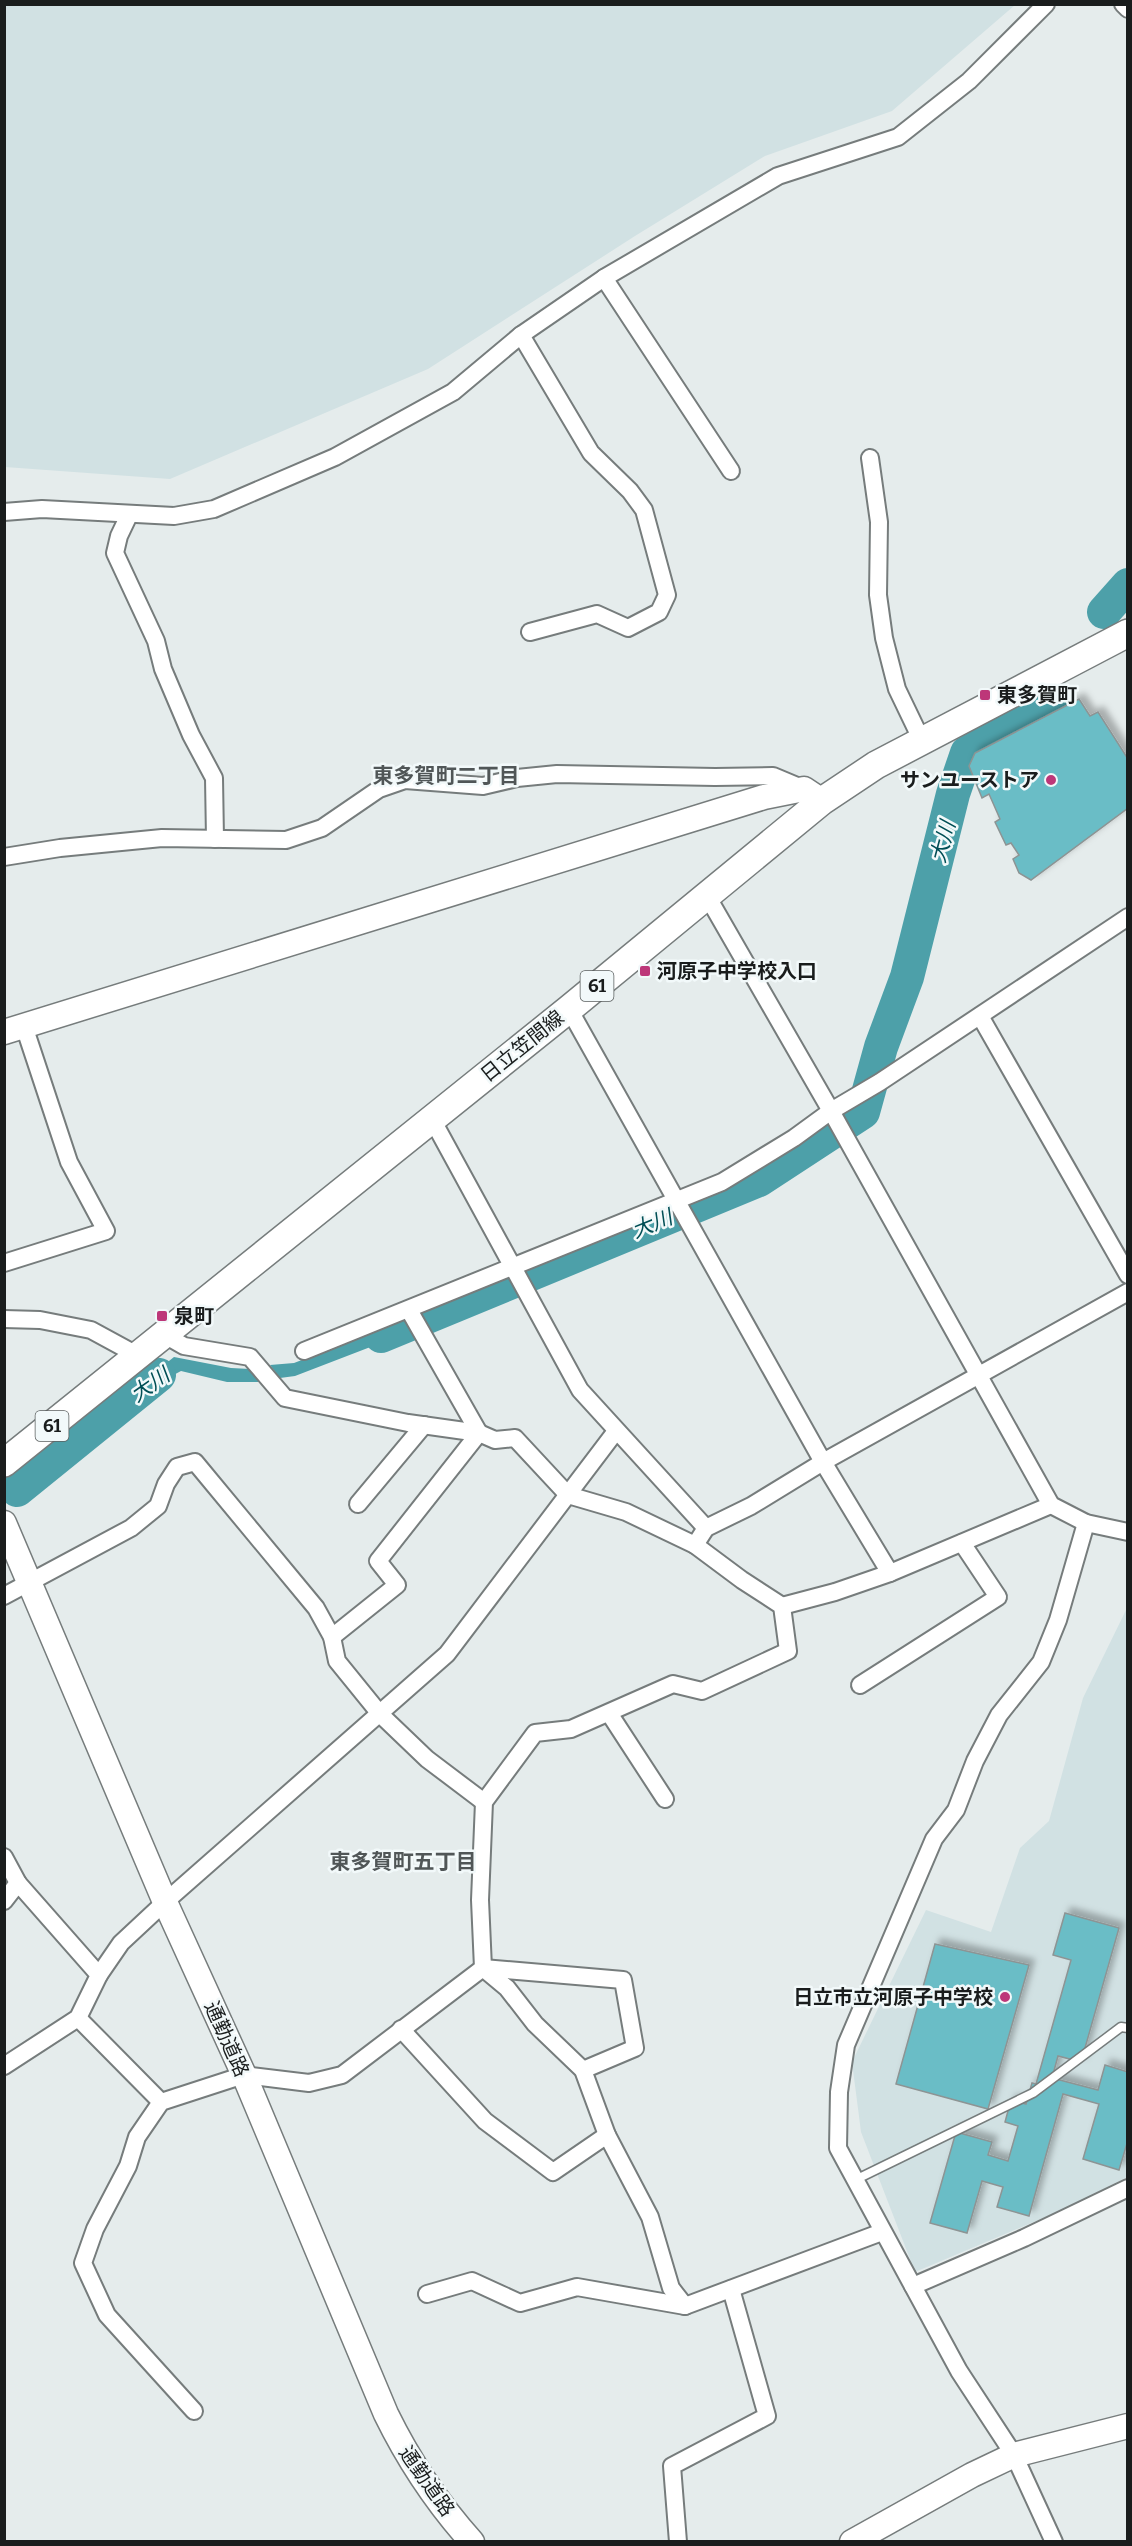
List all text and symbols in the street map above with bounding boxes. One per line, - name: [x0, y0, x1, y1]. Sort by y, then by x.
- place label: 東多賀町: [997, 683, 1077, 707]
- marker: 東多賀町: [978, 688, 992, 702]
- district label: 東多賀町二丁目: [373, 763, 520, 789]
- place label: サンユーストア: [900, 768, 1039, 792]
- marker: サンユーストア: [1044, 773, 1058, 787]
- water label: 大川: [925, 816, 962, 866]
- place label: 河原子中学校入口: [657, 959, 817, 983]
- marker: 河原子中学校入口: [638, 964, 652, 978]
- road number: 61: [580, 971, 614, 1001]
- street label: 日立笠間線: [476, 1005, 568, 1087]
- water label: 大川: [628, 1203, 678, 1244]
- place label: 泉町: [174, 1304, 214, 1328]
- marker: 泉町: [155, 1309, 169, 1323]
- water label: 大川: [125, 1361, 176, 1408]
- road number: 61: [36, 1411, 68, 1441]
- district label: 東多賀町五丁目: [330, 1849, 477, 1875]
- place label: 日立市立河原子中学校: [793, 1985, 993, 2009]
- marker: 日立市立河原子中学校: [998, 1990, 1012, 2004]
- street label: 通勤道路: [200, 1998, 254, 2080]
- street label: 通勤道路: [394, 2441, 460, 2521]

